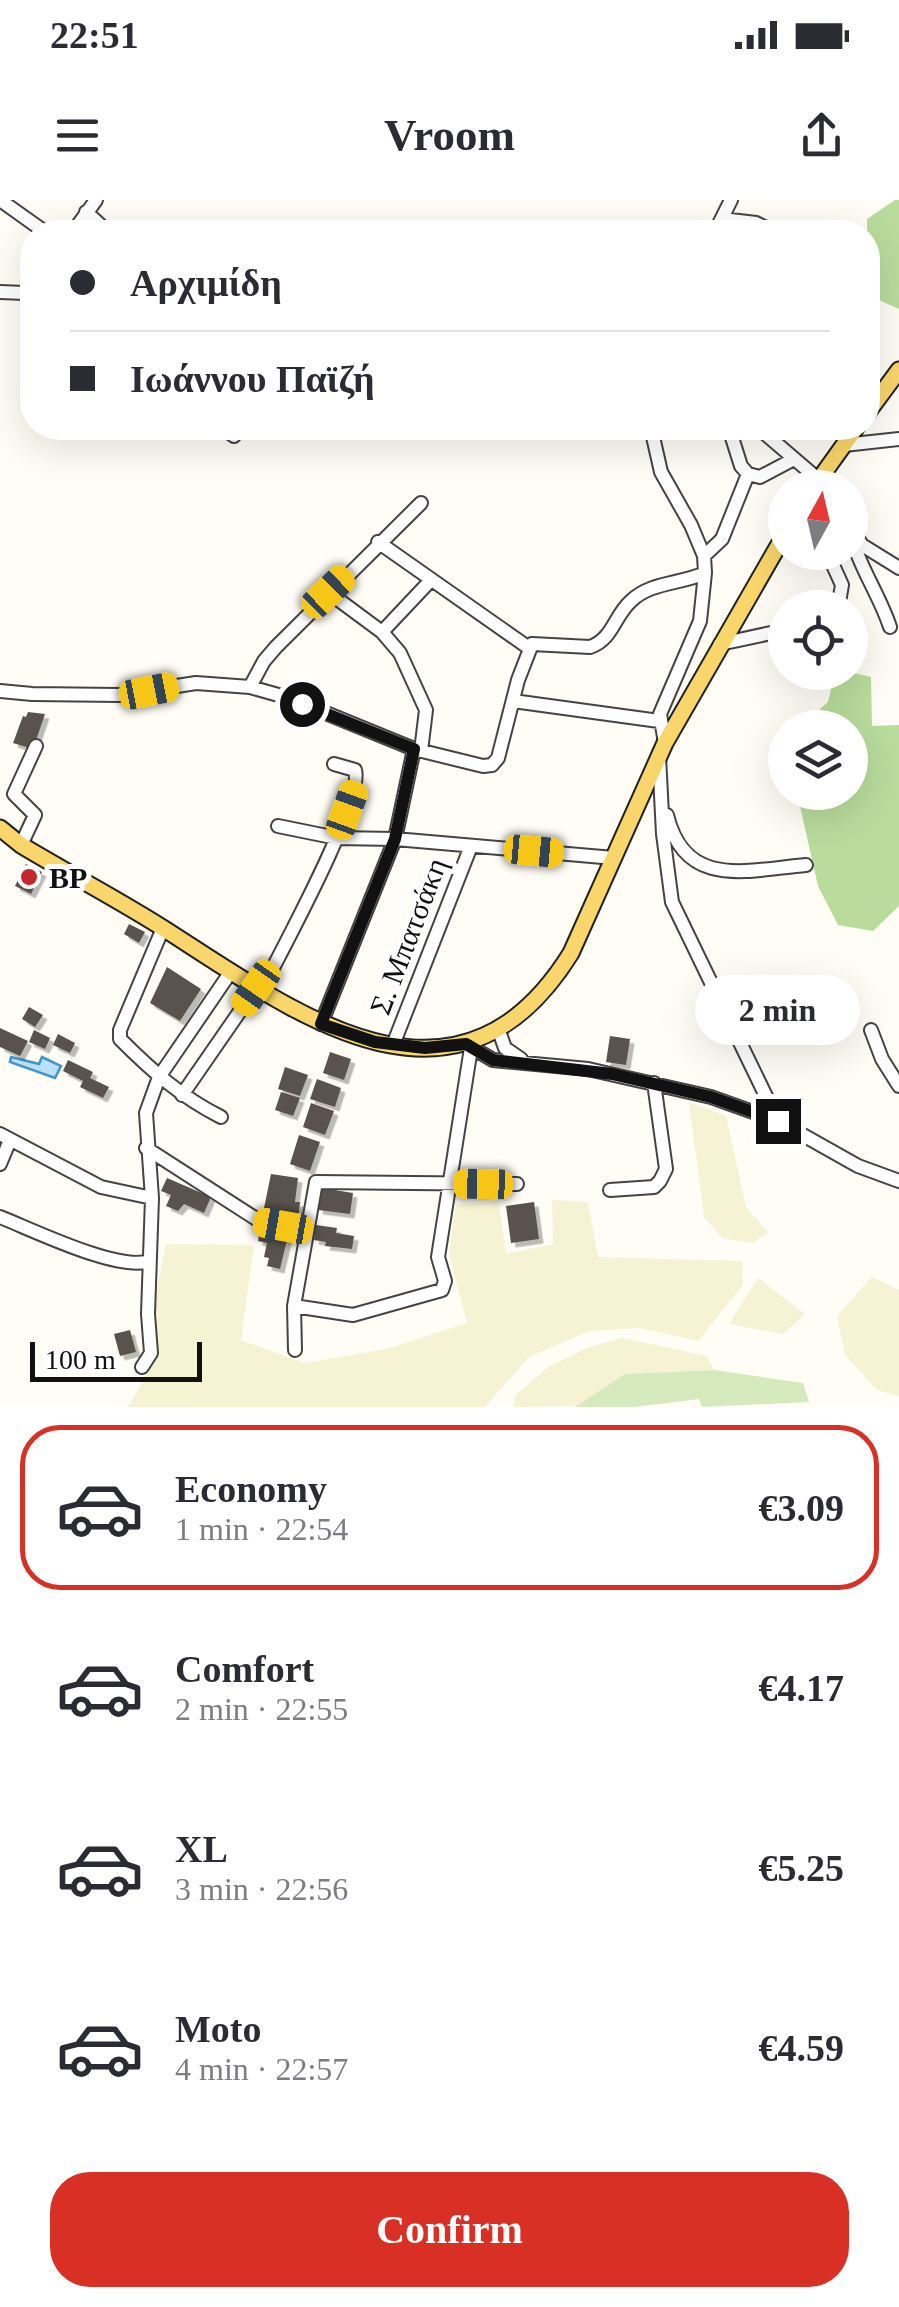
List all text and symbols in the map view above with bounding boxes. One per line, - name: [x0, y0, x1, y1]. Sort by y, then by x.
- text: 22:51: [50, 14, 139, 56]
- icon: menu: [50, 108, 105, 163]
- icon: share: [794, 108, 849, 163]
- text: Vroom: [384, 110, 515, 160]
- text: Αρχιμίδη: [130, 262, 282, 304]
- text: Ιωάννου Παϊζή: [130, 358, 375, 400]
- north arrow: [768, 470, 868, 570]
- map controls: [768, 470, 868, 810]
- car: [296, 560, 360, 624]
- button: locate: [768, 590, 868, 690]
- car: [117, 671, 181, 711]
- route start: [280, 682, 325, 727]
- button: layers: [768, 710, 868, 810]
- car: [323, 777, 371, 843]
- car: [503, 833, 565, 869]
- street label: Σ. Μπατσάκη: [363, 853, 453, 1019]
- place label: BP: [49, 861, 87, 894]
- marker: BP: [18, 866, 40, 888]
- car: [227, 955, 285, 1021]
- callout: 2 min: [696, 976, 860, 1046]
- text: 2 min: [739, 992, 816, 1028]
- route end: [756, 1099, 801, 1144]
- car: [453, 1168, 513, 1200]
- car: [251, 1206, 315, 1246]
- scale bar: [30, 1337, 202, 1382]
- text: 100 m: [45, 1344, 116, 1375]
- icon: car: [55, 1463, 145, 1553]
- text: Economy: [175, 1468, 327, 1510]
- text: €3.09: [759, 1487, 844, 1529]
- text: 1 min · 22:54: [175, 1511, 348, 1547]
- icon: car: [55, 1643, 145, 1733]
- text: Comfort: [175, 1648, 314, 1690]
- text: €4.17: [759, 1667, 844, 1709]
- text: 2 min · 22:55: [175, 1691, 348, 1727]
- icon: car: [55, 1823, 145, 1913]
- text: XL: [175, 1828, 228, 1870]
- text: €5.25: [759, 1847, 844, 1889]
- text: 3 min · 22:56: [175, 1871, 348, 1907]
- icon: car: [55, 2003, 145, 2093]
- text: Moto: [175, 2008, 262, 2050]
- text: €4.59: [759, 2027, 844, 2069]
- text: 4 min · 22:57: [175, 2051, 348, 2087]
- button: Confirm: [50, 2172, 849, 2287]

